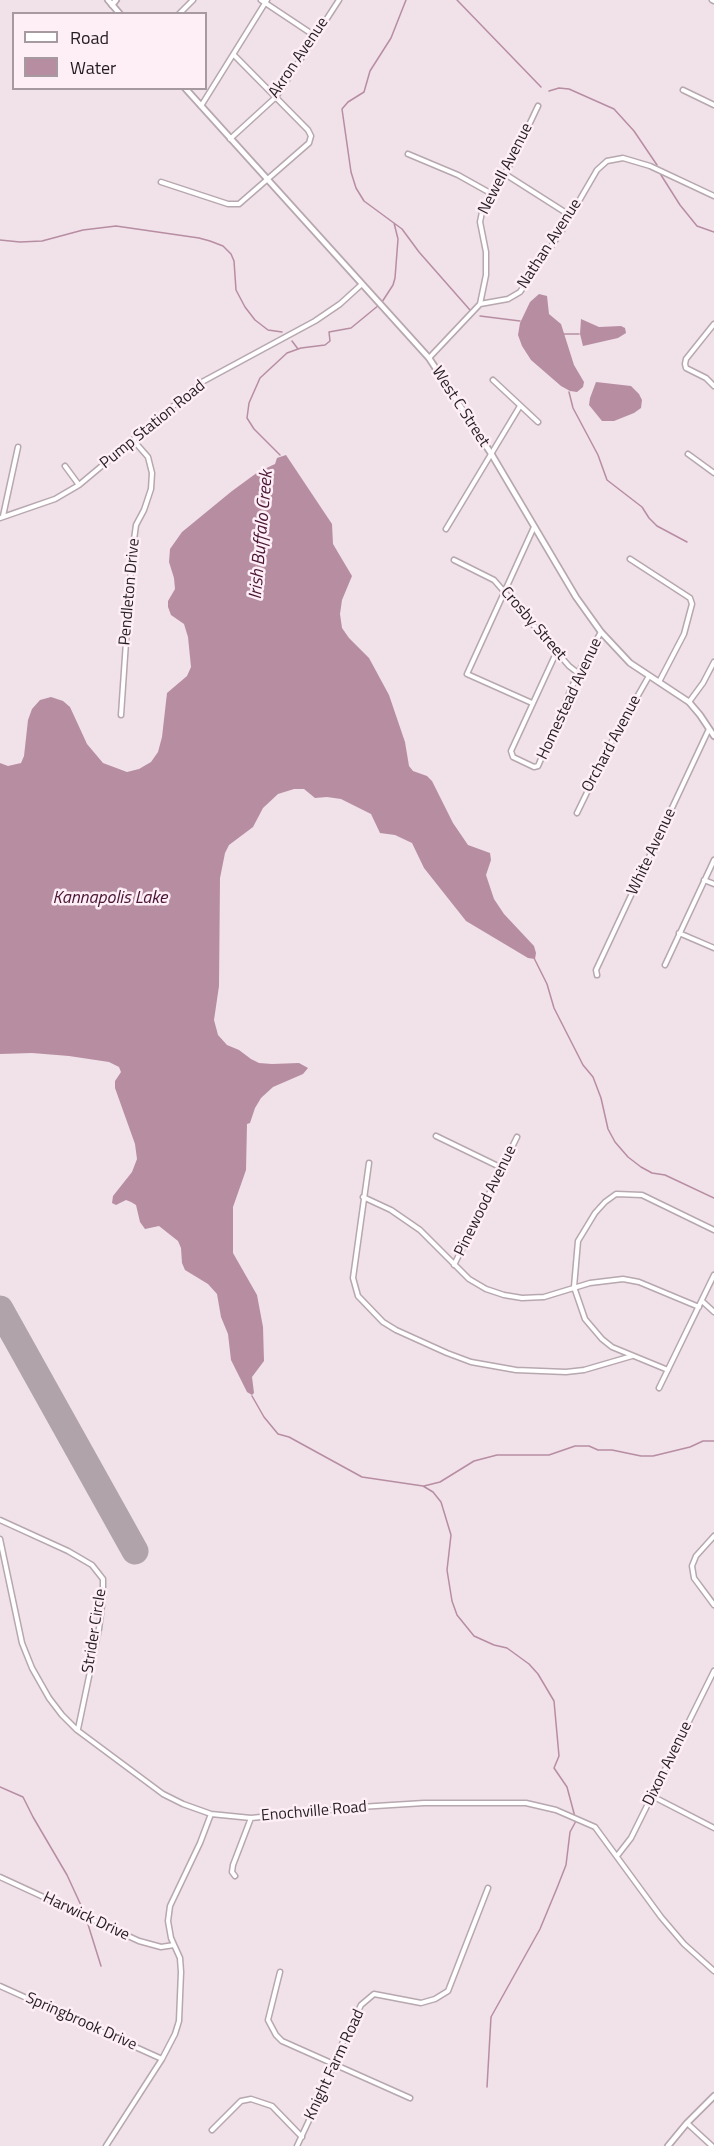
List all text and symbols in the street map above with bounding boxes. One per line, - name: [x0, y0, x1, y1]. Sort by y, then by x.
- legend: [12, 12, 207, 90]
- street label: Akron Avenue: [265, 14, 333, 102]
- text: Road: [70, 24, 109, 51]
- text: Water: [70, 54, 116, 81]
- street label: Newell Avenue: [475, 120, 537, 218]
- street label: Nathan Avenue: [514, 195, 586, 293]
- street label: West C Street: [427, 363, 493, 451]
- street label: Pump Station Road: [97, 377, 209, 473]
- water label: Irish Buffalo Creek: [246, 470, 278, 600]
- street label: Pendleton Drive: [116, 538, 144, 646]
- street label: Crosby Street: [496, 583, 570, 665]
- street label: Homestead Avenue: [533, 635, 607, 763]
- street label: Orchard Avenue: [578, 692, 646, 796]
- street label: White Avenue: [624, 806, 680, 898]
- water label: Kannapolis Lake: [53, 888, 167, 910]
- street label: Pinewood Avenue: [451, 1143, 521, 1259]
- street label: Strider Circle: [79, 1587, 111, 1675]
- street label: Dixon Avenue: [639, 1719, 697, 1809]
- street label: Enochville Road: [260, 1798, 368, 1826]
- street label: Harwick Drive: [40, 1889, 132, 1945]
- street label: Springbrook Drive: [22, 1989, 140, 2055]
- street label: Knight Farm Road: [301, 2007, 369, 2123]

